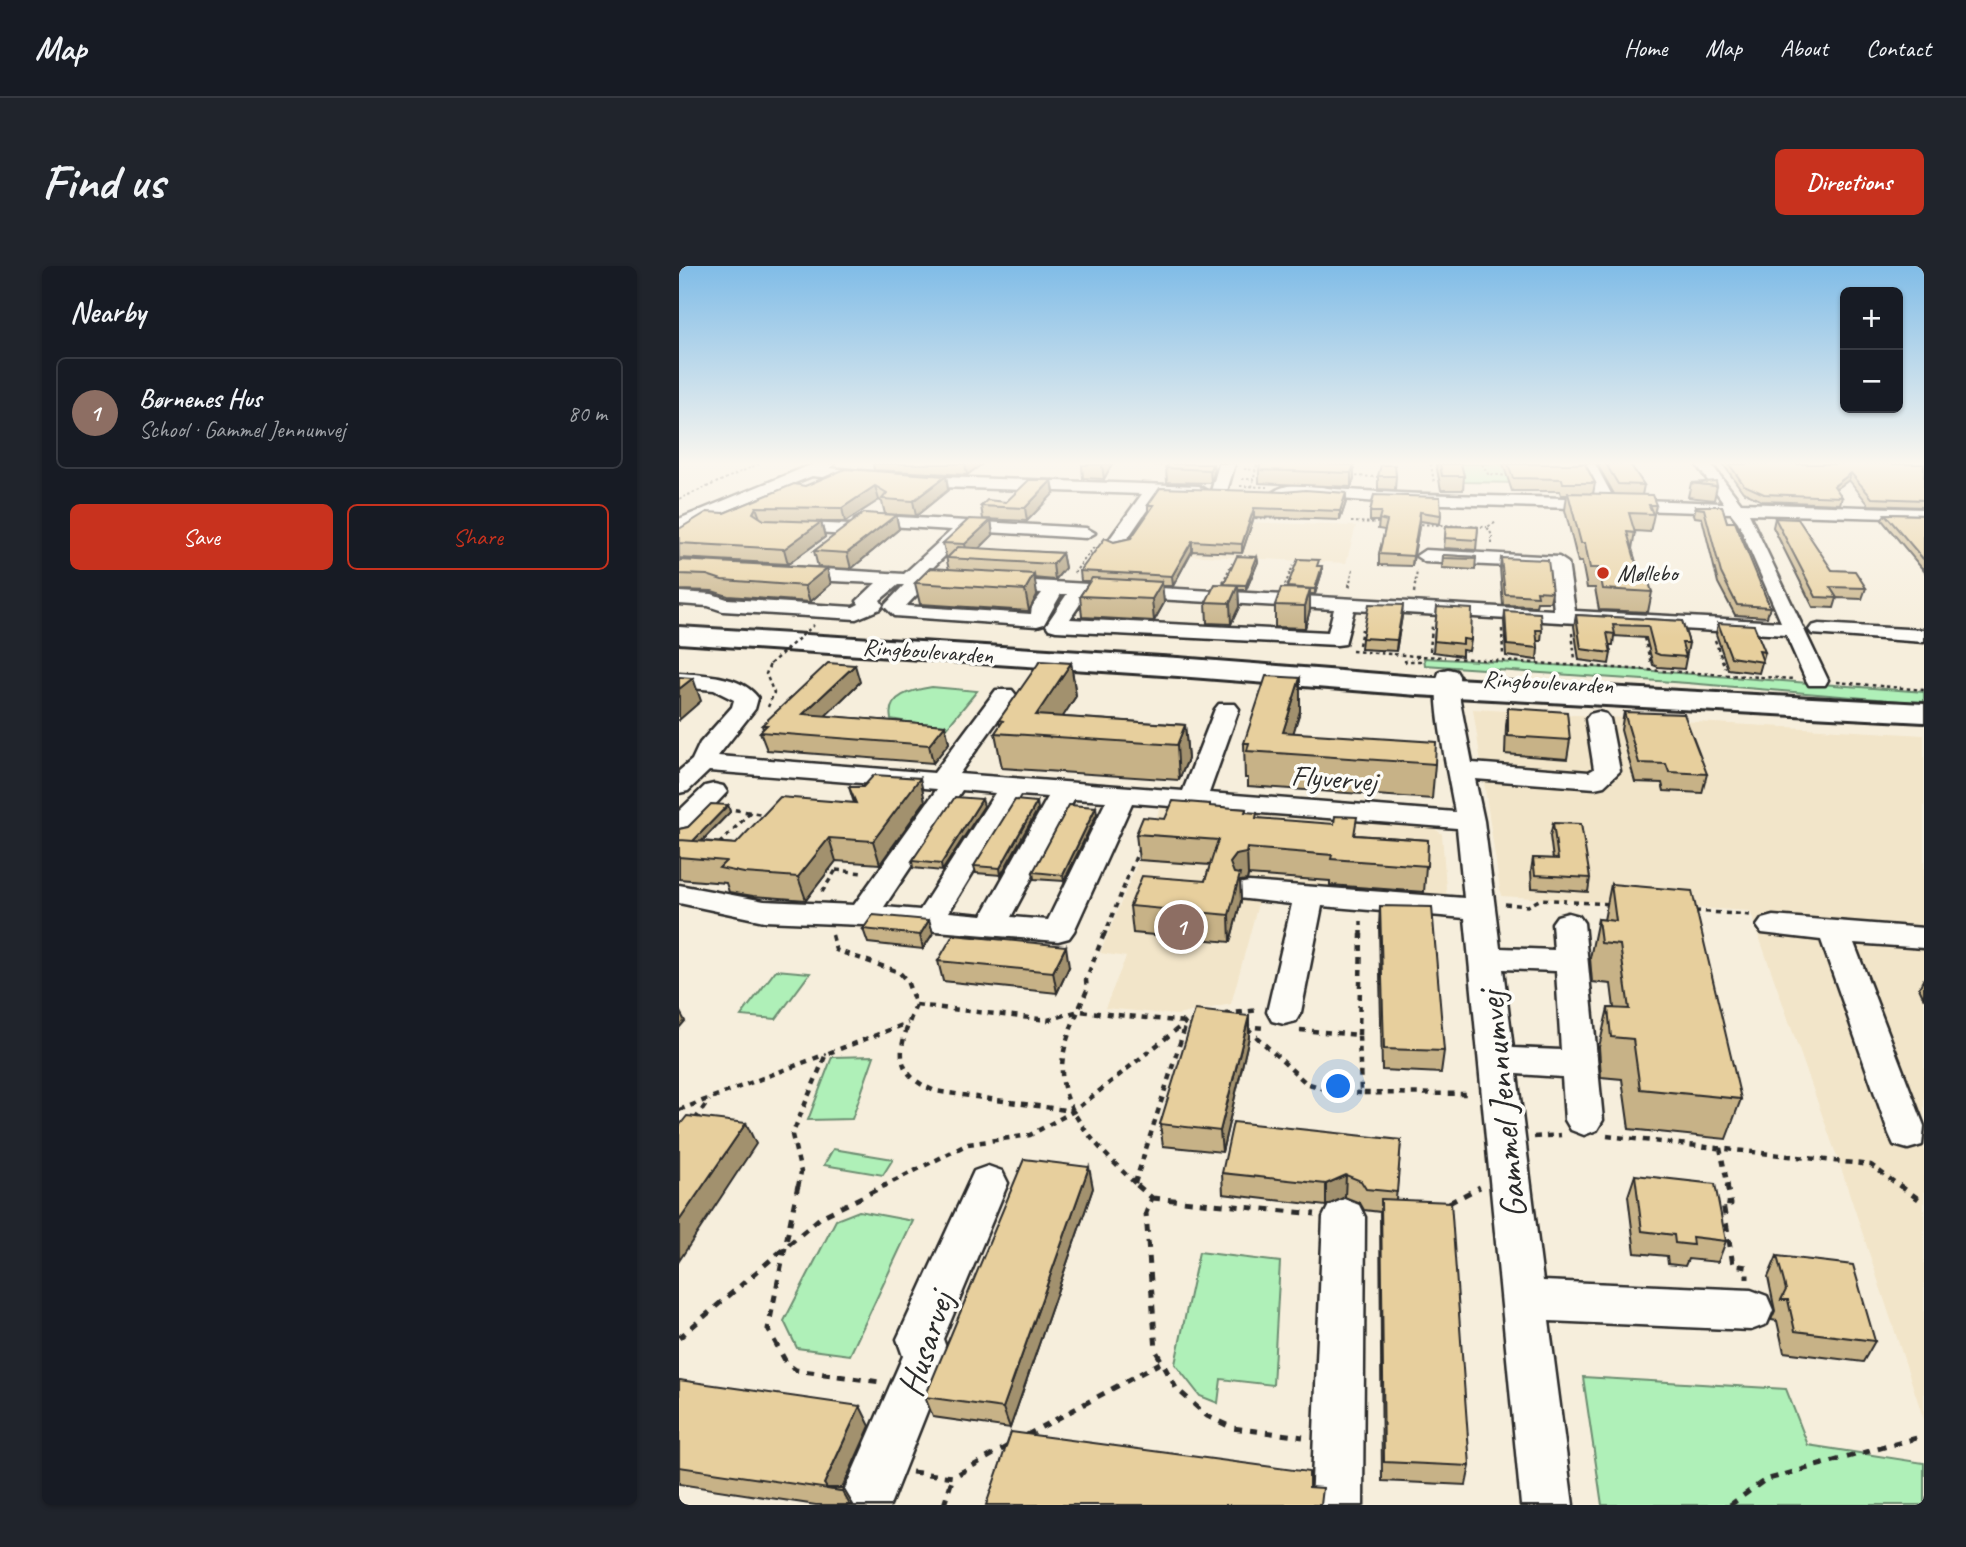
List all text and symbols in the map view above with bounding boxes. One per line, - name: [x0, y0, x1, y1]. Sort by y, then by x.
- text: Map: [35, 27, 86, 69]
- text: Home: [1624, 33, 1667, 63]
- text: Map: [1705, 33, 1742, 63]
- text: About: [1780, 33, 1828, 63]
- text: Contact: [1866, 33, 1931, 63]
- button: Directions: [1775, 149, 1924, 215]
- text: Find us: [42, 151, 164, 213]
- map controls: [1840, 287, 1903, 413]
- button: +: [1840, 287, 1903, 350]
- text: Nearby: [70, 293, 146, 331]
- button: −: [1840, 350, 1903, 413]
- text: Børnenes Hus: [139, 382, 261, 415]
- text: 1: [90, 399, 100, 428]
- text: 80 m: [568, 399, 607, 428]
- text: School · Gammel Jennumvej: [139, 415, 345, 444]
- button: Save: [70, 504, 333, 570]
- button: Share: [347, 504, 609, 570]
- place label: Møllebo: [1617, 558, 1680, 588]
- marker: Møllebo: [1595, 565, 1611, 581]
- street label: Ringboulevarden: [862, 631, 994, 671]
- street label: Ringboulevarden: [1482, 664, 1614, 700]
- street label: Flyvervej: [1290, 756, 1381, 800]
- pin: 1: [1158, 901, 1204, 953]
- street label: Gammel Jennumvej: [1466, 985, 1537, 1221]
- your location: [1321, 1069, 1355, 1103]
- street label: Husarvej: [886, 1283, 965, 1402]

